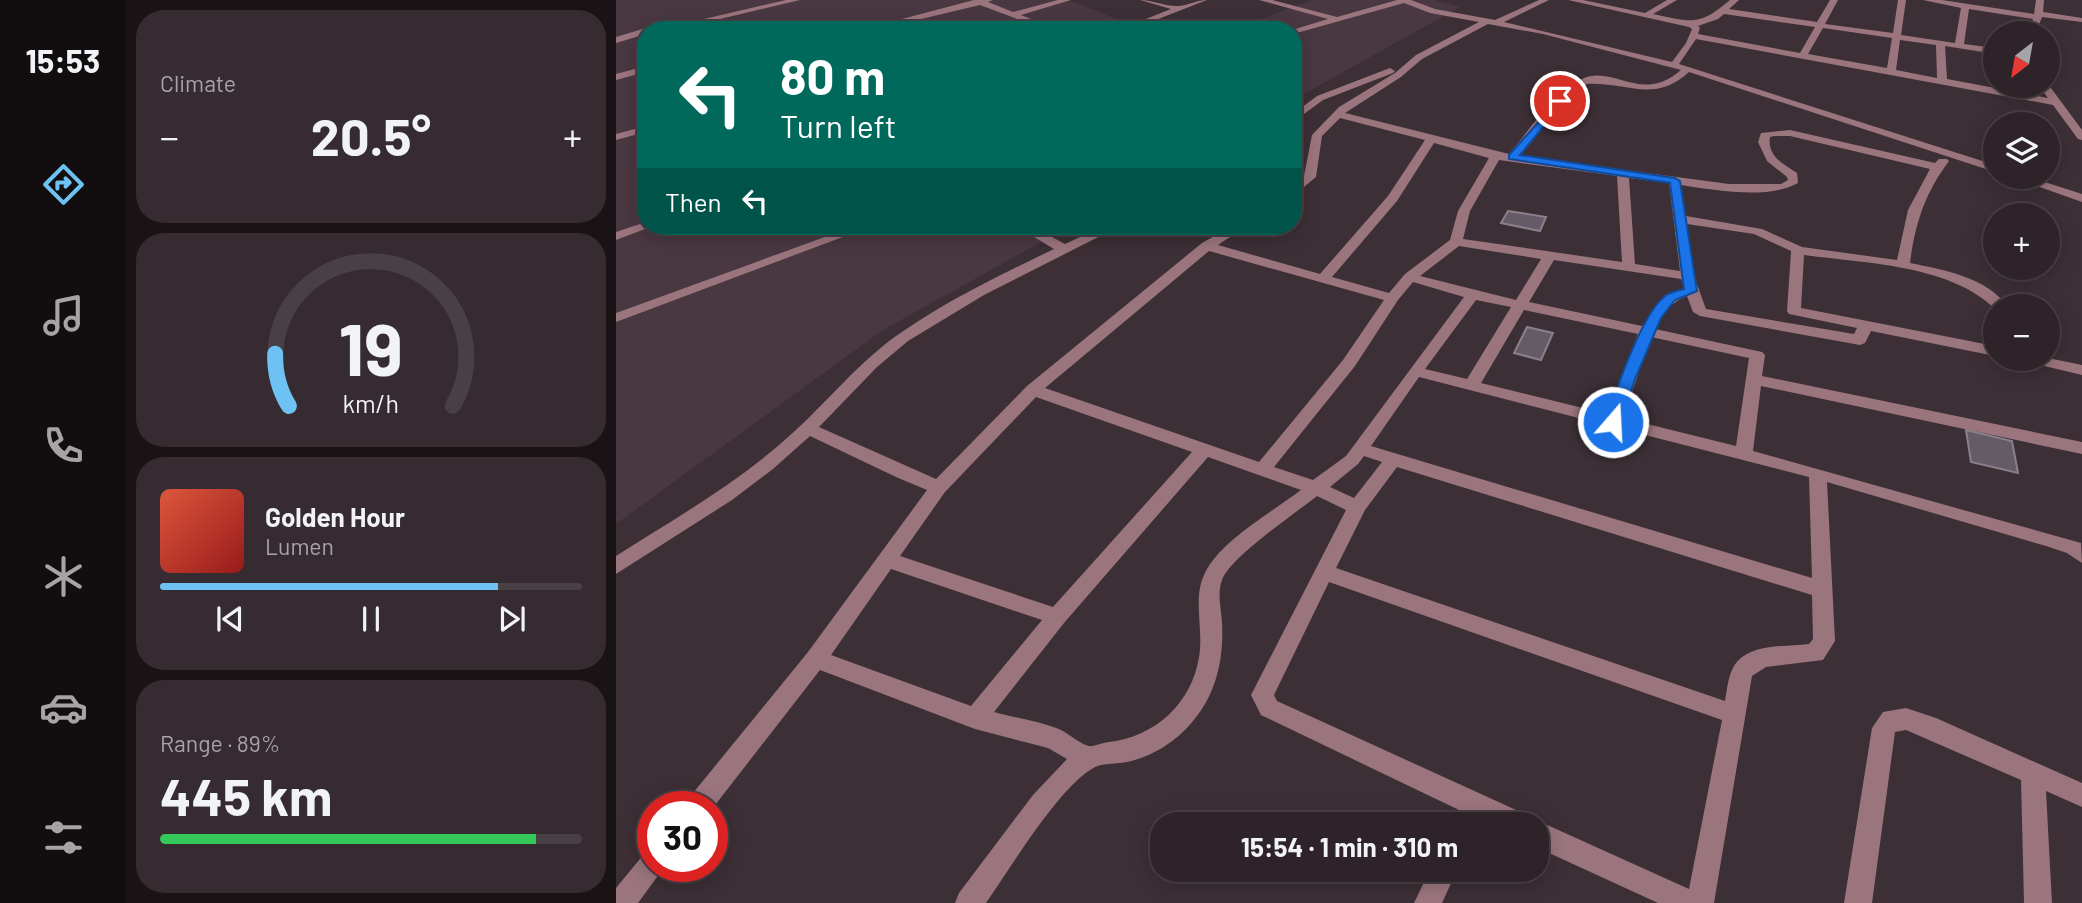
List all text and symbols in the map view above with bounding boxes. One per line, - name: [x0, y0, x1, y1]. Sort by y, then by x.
- north arrow: [1983, 21, 2060, 98]
- map controls: [1983, 21, 2060, 371]
- text: 15:53: [26, 41, 100, 79]
- text: 80 m: [780, 46, 885, 105]
- icon: left: [665, 49, 756, 140]
- text: Climate: [160, 69, 236, 97]
- pin: [1530, 71, 1590, 131]
- icon: arrive: [1541, 82, 1579, 120]
- text: 20.5°: [311, 104, 431, 166]
- text: Turn left: [780, 106, 897, 144]
- button: layers: [1983, 112, 2060, 189]
- text: −: [160, 113, 179, 159]
- text: +: [563, 113, 582, 159]
- icon: directions: [39, 160, 88, 209]
- icon: left: [736, 182, 774, 220]
- text: Then: [665, 186, 722, 217]
- button: +: [1983, 203, 2060, 280]
- icon: music: [39, 291, 88, 340]
- button: −: [1983, 294, 2060, 371]
- text: 19: [339, 303, 403, 391]
- position arrow: [1576, 385, 1650, 459]
- text: km/h: [343, 388, 399, 418]
- icon: phone: [39, 421, 88, 470]
- text: Golden Hour: [265, 501, 405, 532]
- text: Lumen: [265, 532, 334, 560]
- icon: climate: [39, 552, 88, 601]
- icon: previous: [211, 600, 249, 638]
- icon: pause: [352, 600, 390, 638]
- icon: next: [493, 600, 531, 638]
- icon: car: [39, 683, 88, 732]
- text: Range · 89%: [160, 729, 280, 757]
- text: 445 km: [160, 764, 332, 826]
- speed limit sign: 30: [637, 791, 728, 882]
- icon: filters: [39, 813, 88, 862]
- text: 15:54 · 1 min · 310 m: [1241, 831, 1458, 862]

